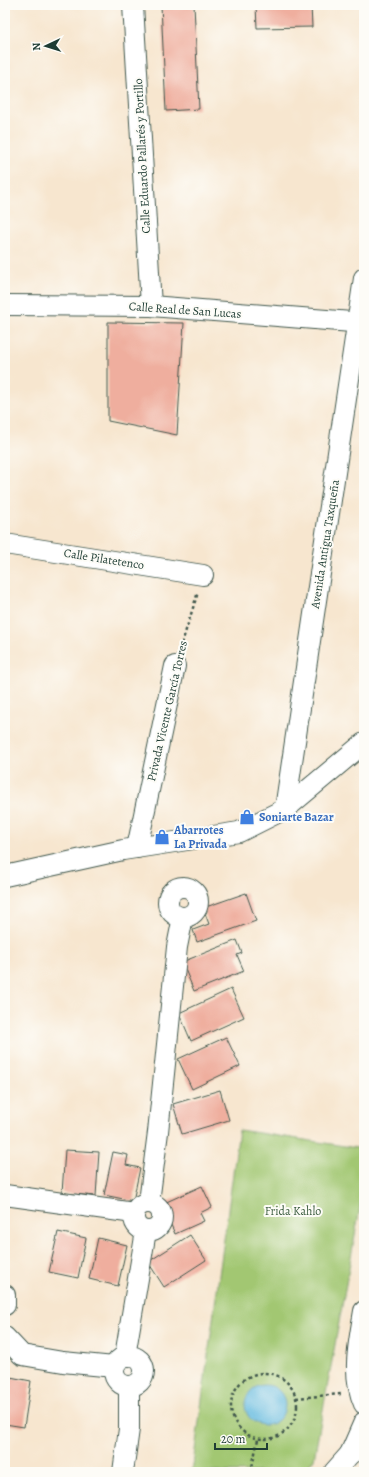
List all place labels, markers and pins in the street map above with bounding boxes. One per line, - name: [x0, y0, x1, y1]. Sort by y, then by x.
- shop icon: Soniarte Bazar: [238, 808, 256, 826]
- place label: Soniarte Bazar: [259, 809, 334, 825]
- place label: Abarrotes La Privada: [173, 822, 227, 852]
- shop icon: Abarrotes La Privada: [153, 828, 171, 846]

